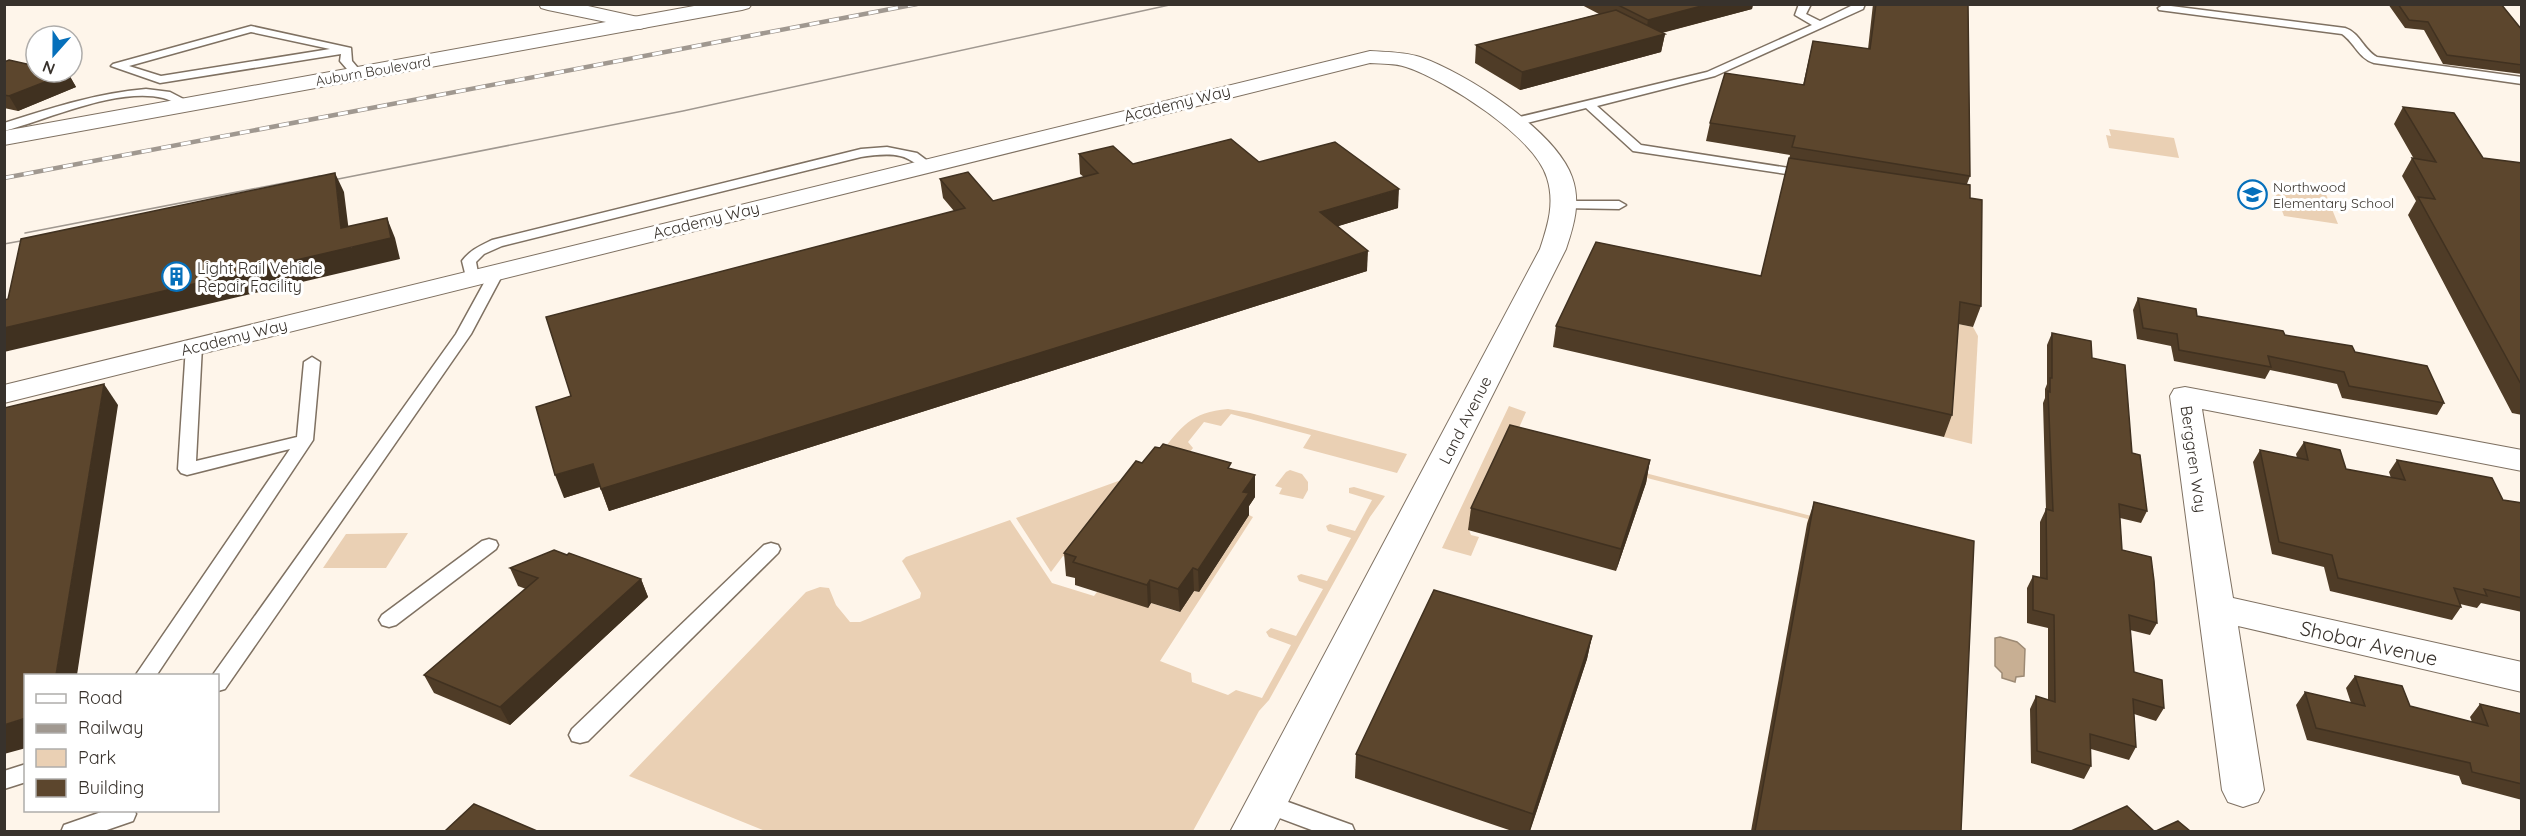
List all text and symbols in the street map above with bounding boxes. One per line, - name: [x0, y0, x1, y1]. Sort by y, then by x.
- north arrow: [24, 24, 84, 84]
- street label: Auburn Boulevard: [314, 52, 432, 90]
- text: N: [40, 57, 58, 79]
- street label: Academy Way: [1122, 80, 1232, 126]
- place label: Northwood Elementary School: [2273, 178, 2394, 212]
- school or university icon: Northwood Elementary School: [2236, 179, 2268, 211]
- street label: Academy Way: [651, 197, 761, 243]
- place label: Light Rail Vehicle Repair Facility: [197, 258, 322, 296]
- building icon: Light Rail Vehicle Repair Facility: [160, 261, 192, 293]
- street label: Academy Way: [179, 314, 289, 360]
- street label: Land Avenue: [1434, 373, 1496, 467]
- street label: Berggren Way: [2177, 404, 2211, 514]
- street label: Shobar Avenue: [2298, 615, 2440, 671]
- legend: [24, 674, 219, 812]
- text: Road: [78, 686, 123, 709]
- text: Railway: [78, 716, 144, 739]
- text: Park: [78, 746, 116, 769]
- text: Building: [78, 776, 144, 799]

